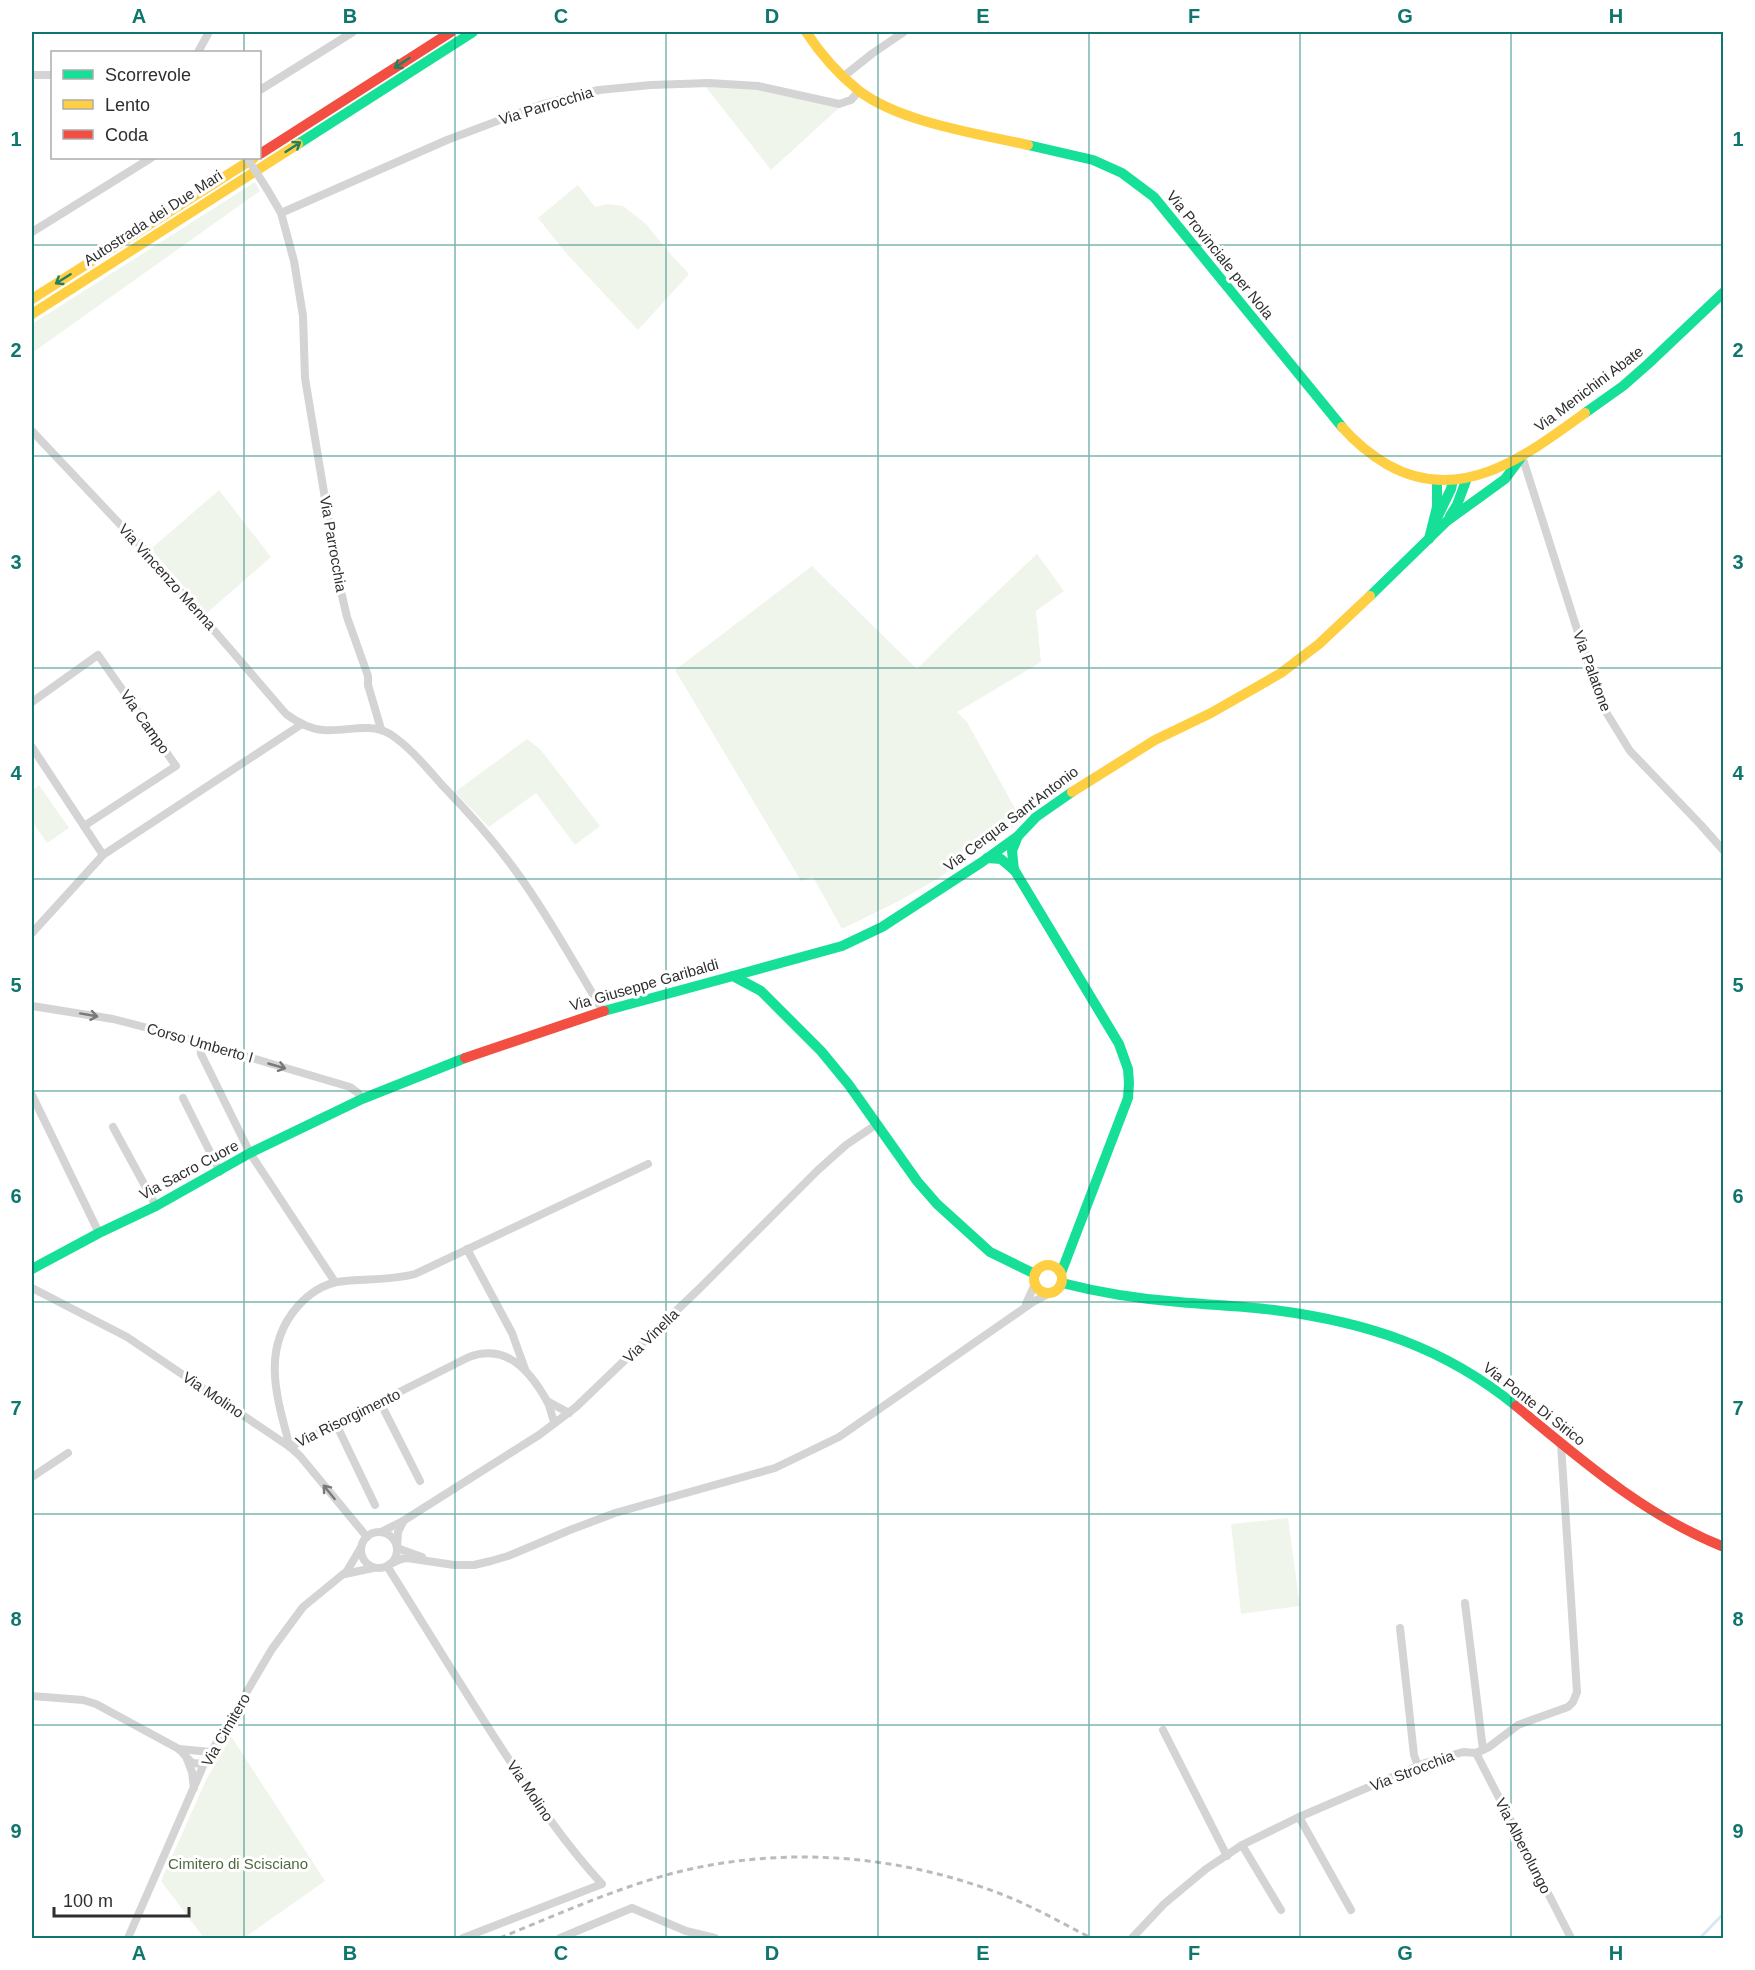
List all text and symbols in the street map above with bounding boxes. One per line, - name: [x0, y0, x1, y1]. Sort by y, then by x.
- text: A: [132, 5, 146, 27]
- text: B: [343, 5, 357, 27]
- text: C: [554, 5, 568, 27]
- text: D: [765, 5, 779, 27]
- text: E: [976, 5, 990, 27]
- text: F: [1188, 5, 1200, 27]
- text: G: [1397, 5, 1413, 27]
- text: H: [1609, 5, 1623, 27]
- legend: [51, 51, 261, 159]
- one-way arrow: [394, 57, 410, 69]
- text: Scorrevole: [105, 65, 191, 85]
- street label: Via Parrocchia: [497, 83, 595, 128]
- text: Lento: [105, 95, 150, 115]
- text: Coda: [105, 125, 149, 145]
- text: 1: [10, 128, 22, 150]
- text: 1: [1732, 128, 1744, 150]
- one-way arrow: [284, 140, 301, 152]
- street label: Autostrada dei Due Mari: [80, 166, 225, 269]
- street label: Via Provinciale per Nola: [1163, 187, 1278, 323]
- one-way arrow: [54, 273, 71, 286]
- text: 2: [10, 339, 22, 361]
- text: 2: [1732, 339, 1744, 361]
- street label: Via Menichini Abate: [1531, 342, 1646, 435]
- street label: Via Parrocchia: [317, 495, 350, 594]
- street label: Via Vincenzo Menna: [115, 520, 220, 634]
- text: 3: [10, 551, 22, 573]
- text: 3: [1732, 551, 1744, 573]
- street label: Via Palatone: [1570, 628, 1615, 714]
- street label: Via Campo: [117, 687, 174, 757]
- text: 4: [10, 762, 22, 784]
- text: 4: [1732, 762, 1744, 784]
- street label: Via Cerqua Sant'Antonio: [940, 763, 1081, 875]
- street label: Via Giuseppe Garibaldi: [568, 955, 720, 1014]
- text: 5: [10, 974, 22, 996]
- text: 5: [1732, 974, 1744, 996]
- one-way arrow: [79, 1010, 99, 1021]
- street label: Corso Umberto I: [145, 1019, 255, 1066]
- one-way arrow: [267, 1061, 286, 1072]
- street label: Via Sacro Cuore: [136, 1136, 241, 1203]
- text: 6: [10, 1185, 22, 1207]
- text: 6: [1732, 1185, 1744, 1207]
- street label: Via Vinella: [619, 1305, 682, 1366]
- street label: Via Ponte Di Sirico: [1480, 1358, 1589, 1449]
- street label: Via Molino: [180, 1368, 247, 1421]
- street label: Via Risorgimento: [293, 1385, 403, 1450]
- text: 7: [10, 1397, 22, 1419]
- text: 7: [1732, 1397, 1744, 1419]
- one-way arrow: [323, 1484, 336, 1500]
- text: 8: [10, 1608, 22, 1630]
- text: 8: [1732, 1608, 1744, 1630]
- street label: Via Cimitero: [198, 1690, 253, 1769]
- street label: Via Strocchia: [1368, 1747, 1457, 1794]
- street label: Via Molino: [504, 1757, 557, 1824]
- street label: Via Alberolungo: [1492, 1795, 1555, 1896]
- text: 9: [10, 1820, 22, 1842]
- text: 9: [1732, 1820, 1744, 1842]
- park label: Cimitero di Scisciano: [168, 1855, 308, 1872]
- scale bar: [54, 1880, 189, 1918]
- text: 100 m: [63, 1891, 113, 1911]
- text: A: [132, 1942, 146, 1964]
- text: B: [343, 1942, 357, 1964]
- text: C: [554, 1942, 568, 1964]
- text: D: [765, 1942, 779, 1964]
- text: E: [976, 1942, 990, 1964]
- text: F: [1188, 1942, 1200, 1964]
- text: G: [1397, 1942, 1413, 1964]
- text: H: [1609, 1942, 1623, 1964]

